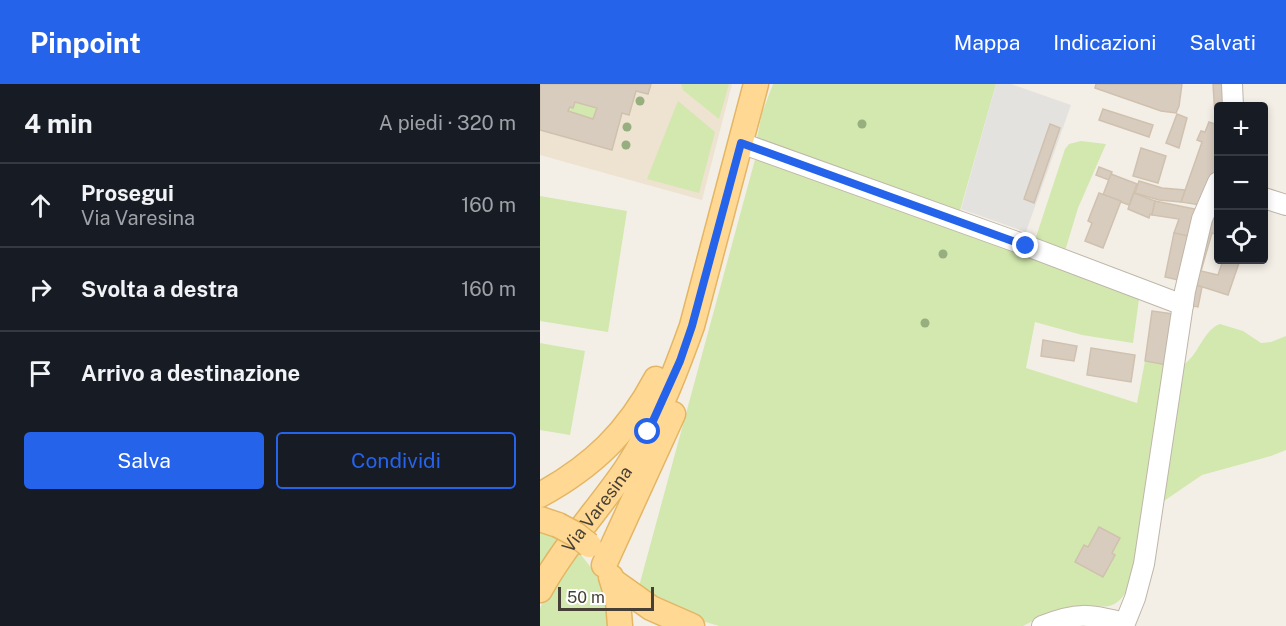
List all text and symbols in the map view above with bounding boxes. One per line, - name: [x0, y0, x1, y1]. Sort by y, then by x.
- text: Pinpoint: [30, 26, 141, 59]
- text: Mappa: [954, 30, 1020, 55]
- text: Indicazioni: [1053, 30, 1157, 55]
- text: Salvati: [1190, 30, 1256, 55]
- map controls: [1214, 102, 1268, 264]
- button: +: [1214, 102, 1268, 156]
- text: 4 min: [24, 108, 93, 139]
- text: A piedi · 320 m: [379, 111, 516, 135]
- button: −: [1214, 156, 1268, 210]
- text: Prosegui: [81, 180, 174, 206]
- icon: ahead: [24, 189, 57, 222]
- text: 160 m: [461, 193, 516, 217]
- text: Via Varesina: [81, 206, 195, 230]
- button: locate: [1214, 210, 1268, 264]
- route end: [1012, 232, 1038, 258]
- icon: right: [24, 273, 57, 306]
- text: Svolta a destra: [81, 276, 238, 302]
- text: 160 m: [461, 277, 516, 301]
- icon: arrive: [24, 357, 57, 390]
- text: Arrivo a destinazione: [81, 360, 300, 386]
- route start: [634, 418, 660, 444]
- button: Salva: [24, 432, 264, 489]
- button: Condividi: [276, 432, 516, 489]
- street label: Via Varesina: [557, 461, 636, 556]
- scale bar: [558, 584, 654, 612]
- text: 50 m: [567, 588, 605, 607]

